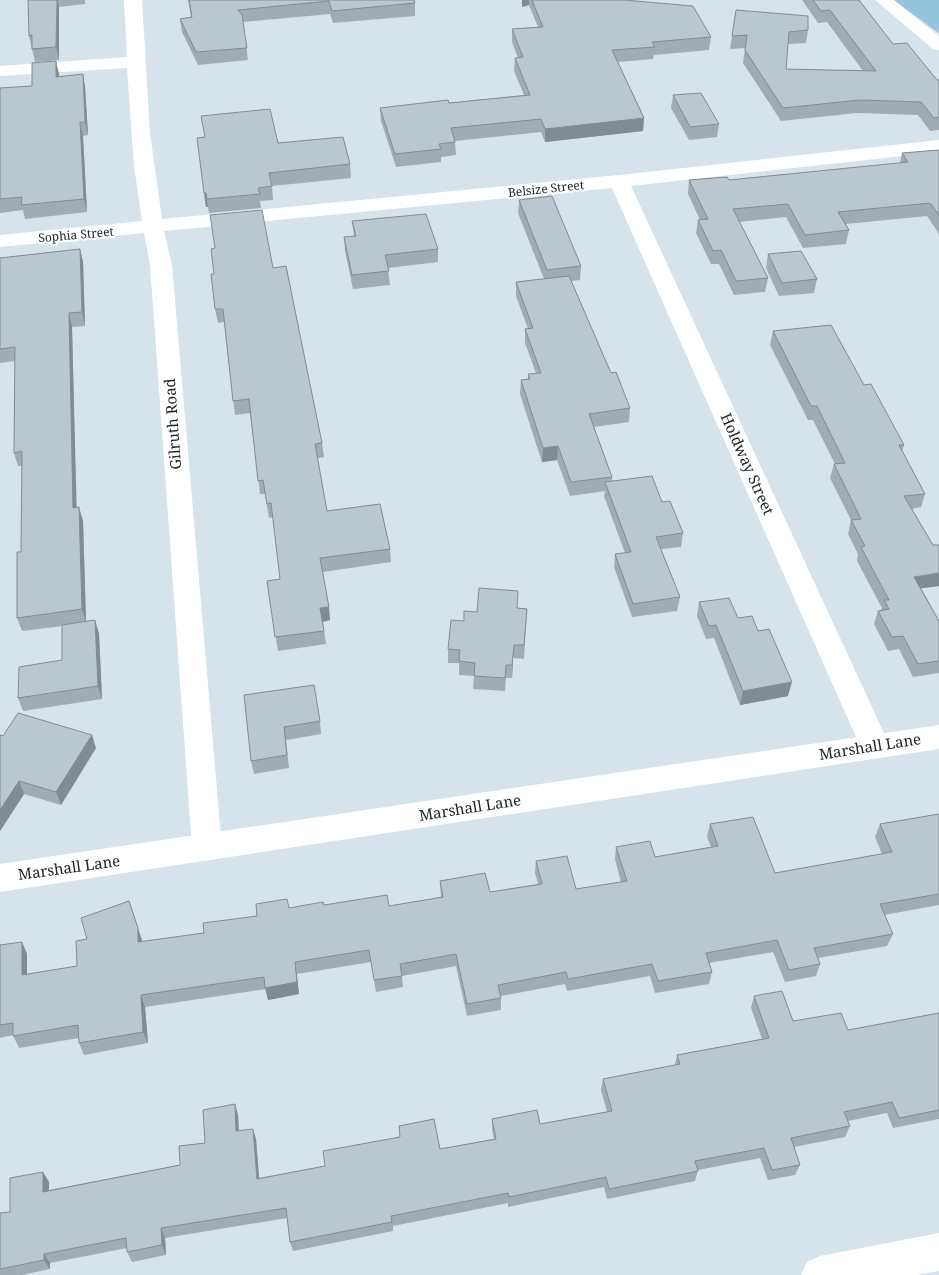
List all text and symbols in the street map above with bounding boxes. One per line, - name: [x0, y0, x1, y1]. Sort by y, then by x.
- street label: Belsize Street: [507, 176, 585, 201]
- street label: Sophia Street: [38, 223, 114, 246]
- street label: Gilruth Road: [159, 378, 185, 470]
- street label: Holdway Street: [716, 409, 779, 518]
- street label: Marshall Lane: [817, 728, 922, 764]
- street label: Marshall Lane: [417, 789, 522, 825]
- street label: Marshall Lane: [16, 850, 121, 884]

